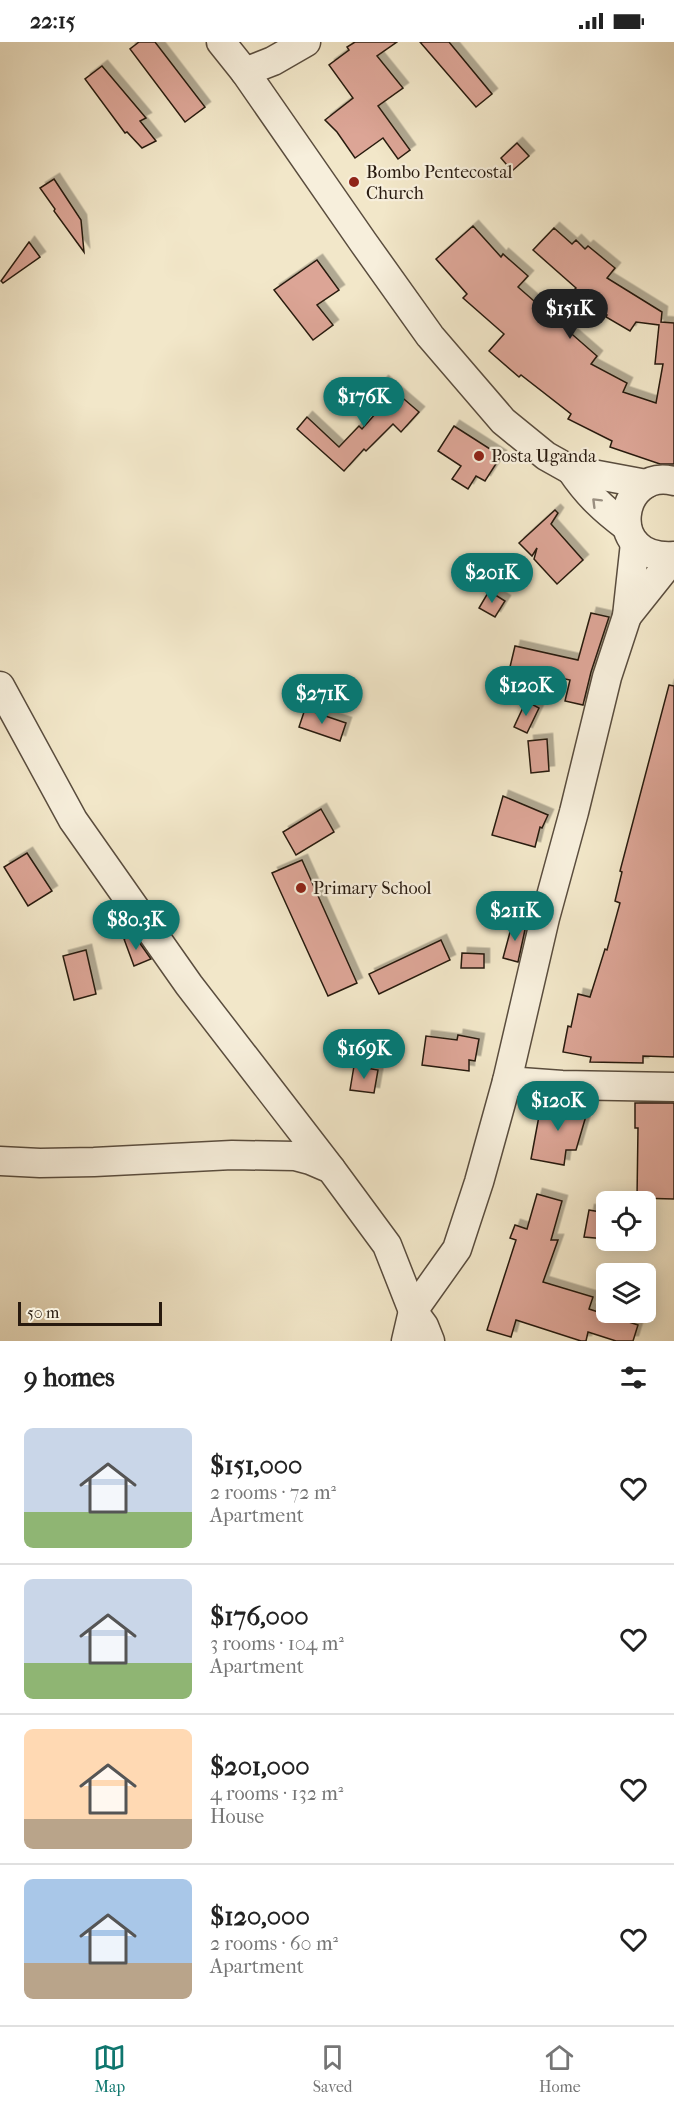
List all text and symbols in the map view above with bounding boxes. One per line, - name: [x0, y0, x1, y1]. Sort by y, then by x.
- text: 22:15: [30, 8, 75, 34]
- place label: Bombo Pentecostal Church: [366, 162, 513, 204]
- marker: Bombo Pentecostal Church: [347, 175, 361, 189]
- pin: $151K: [528, 289, 612, 340]
- text: $151K: [546, 297, 594, 320]
- pin: $176K: [322, 377, 406, 428]
- text: $176K: [337, 385, 391, 408]
- place label: Posta Uganda: [491, 446, 597, 467]
- marker: Posta Uganda: [472, 449, 486, 463]
- one-way arrow: [592, 498, 602, 509]
- pin: $201K: [450, 553, 534, 604]
- text: $201K: [465, 561, 519, 584]
- pin: $120K: [484, 666, 568, 717]
- pin: $271K: [280, 674, 364, 725]
- text: $120K: [499, 674, 553, 697]
- text: $271K: [296, 682, 348, 705]
- place label: Primary School: [313, 878, 432, 899]
- marker: Primary School: [294, 881, 308, 895]
- pin: $211K: [473, 891, 557, 942]
- text: $211K: [490, 899, 540, 922]
- pin: $80.3K: [87, 900, 185, 951]
- text: $80.3K: [107, 908, 165, 931]
- pin: $169K: [322, 1029, 406, 1080]
- text: $169K: [337, 1037, 391, 1060]
- pin: $120K: [516, 1081, 600, 1132]
- text: $120K: [531, 1089, 585, 1112]
- map controls: [596, 1191, 656, 1323]
- button: locate: [596, 1191, 656, 1251]
- button: layers: [596, 1263, 656, 1323]
- scale bar: [18, 1299, 162, 1326]
- text: 50 m: [27, 1303, 59, 1322]
- icon: filters: [617, 1361, 650, 1394]
- text: 9 homes: [24, 1362, 115, 1393]
- text: $151,000: [210, 1450, 302, 1481]
- icon: home: [72, 1452, 144, 1524]
- icon: heart: [617, 1472, 650, 1505]
- text: 2 rooms · 72 m²: [210, 1481, 336, 1504]
- text: Apartment: [210, 1504, 304, 1527]
- text: $176,000: [210, 1601, 309, 1632]
- icon: home: [72, 1603, 144, 1675]
- icon: heart: [617, 1623, 650, 1656]
- text: 3 rooms · 104 m²: [210, 1632, 344, 1655]
- text: Apartment: [210, 1655, 304, 1678]
- text: $201,000: [210, 1751, 310, 1782]
- icon: home: [72, 1753, 144, 1825]
- icon: heart: [617, 1773, 650, 1806]
- text: 4 rooms · 132 m²: [210, 1782, 343, 1805]
- text: House: [210, 1805, 264, 1828]
- text: $120,000: [210, 1901, 310, 1932]
- icon: home: [72, 1903, 144, 1975]
- icon: heart: [617, 1923, 650, 1956]
- text: 2 rooms · 60 m²: [210, 1932, 338, 1955]
- text: Apartment: [210, 1955, 304, 1978]
- tab: Map: [93, 2041, 126, 2096]
- tab: Saved: [313, 2041, 353, 2096]
- tab: Home: [539, 2041, 581, 2096]

